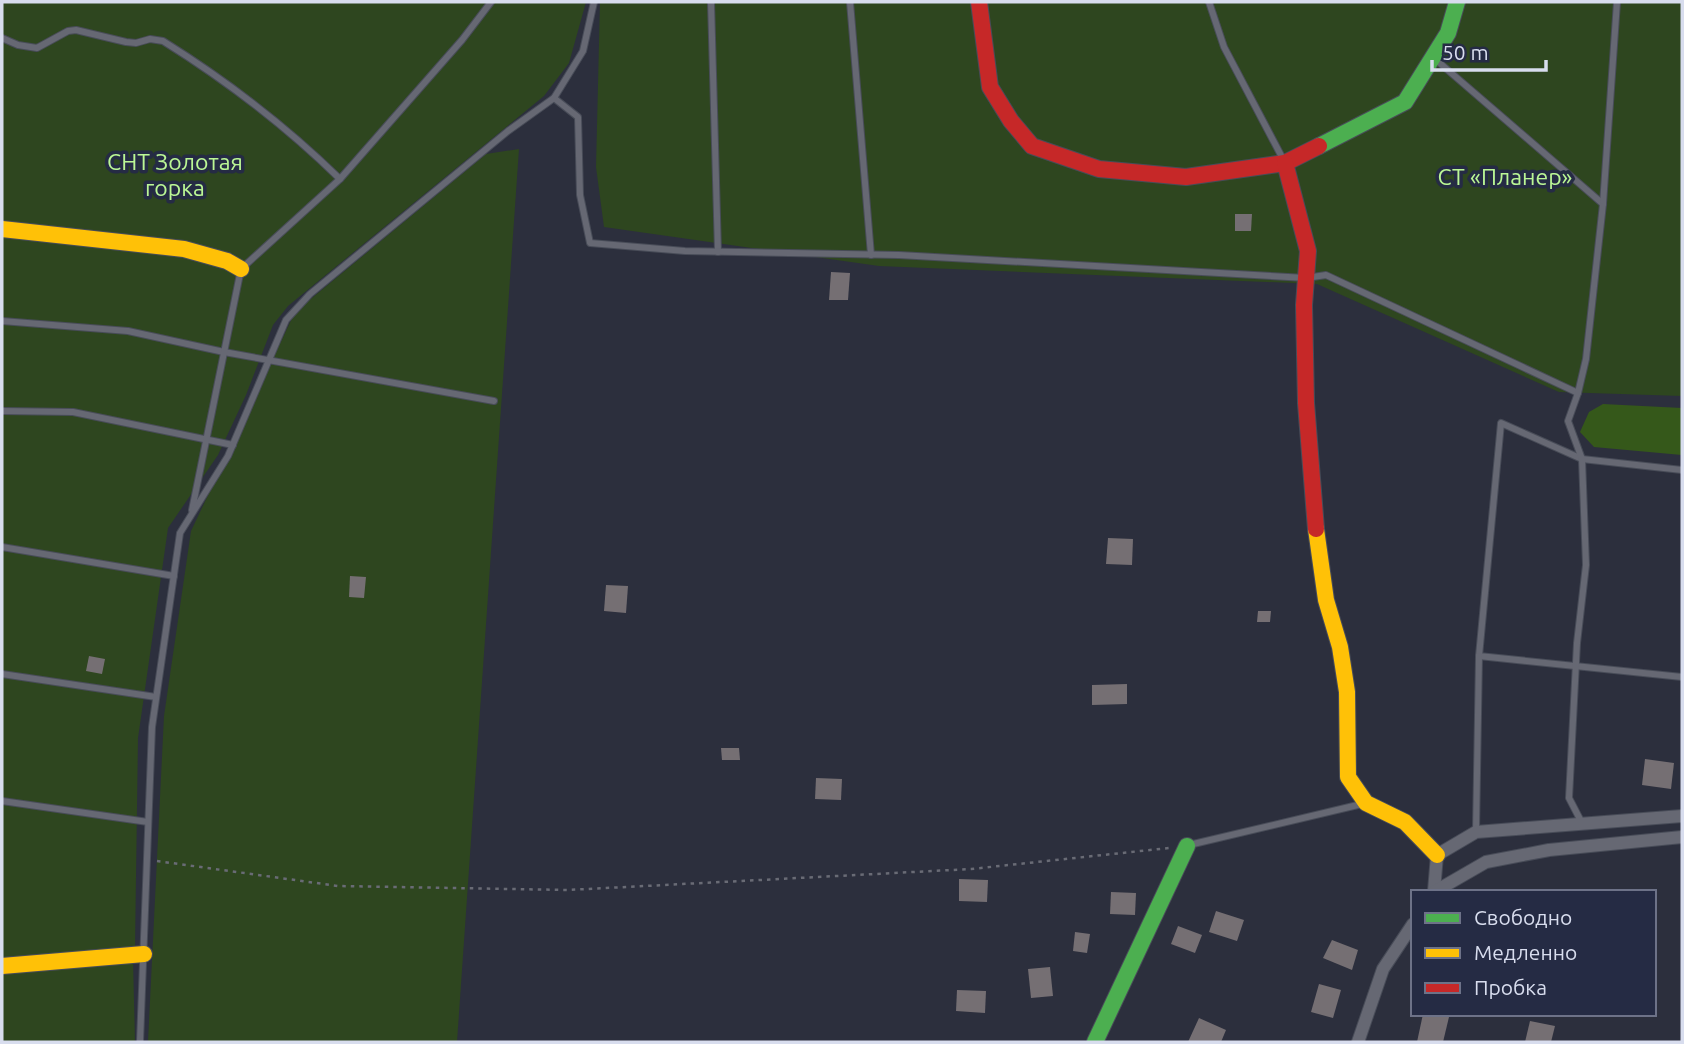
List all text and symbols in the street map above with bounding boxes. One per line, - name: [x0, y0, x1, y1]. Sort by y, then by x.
- scale bar: [1432, 28, 1546, 72]
- text: 50 m: [1442, 40, 1489, 64]
- park label: СНТ Золотая горка: [107, 149, 243, 200]
- park label: СТ «Планер»: [1438, 164, 1572, 189]
- legend: [1411, 890, 1656, 1016]
- text: Свободно: [1474, 905, 1572, 929]
- text: Медленно: [1474, 940, 1577, 964]
- text: Пробка: [1474, 975, 1547, 999]

